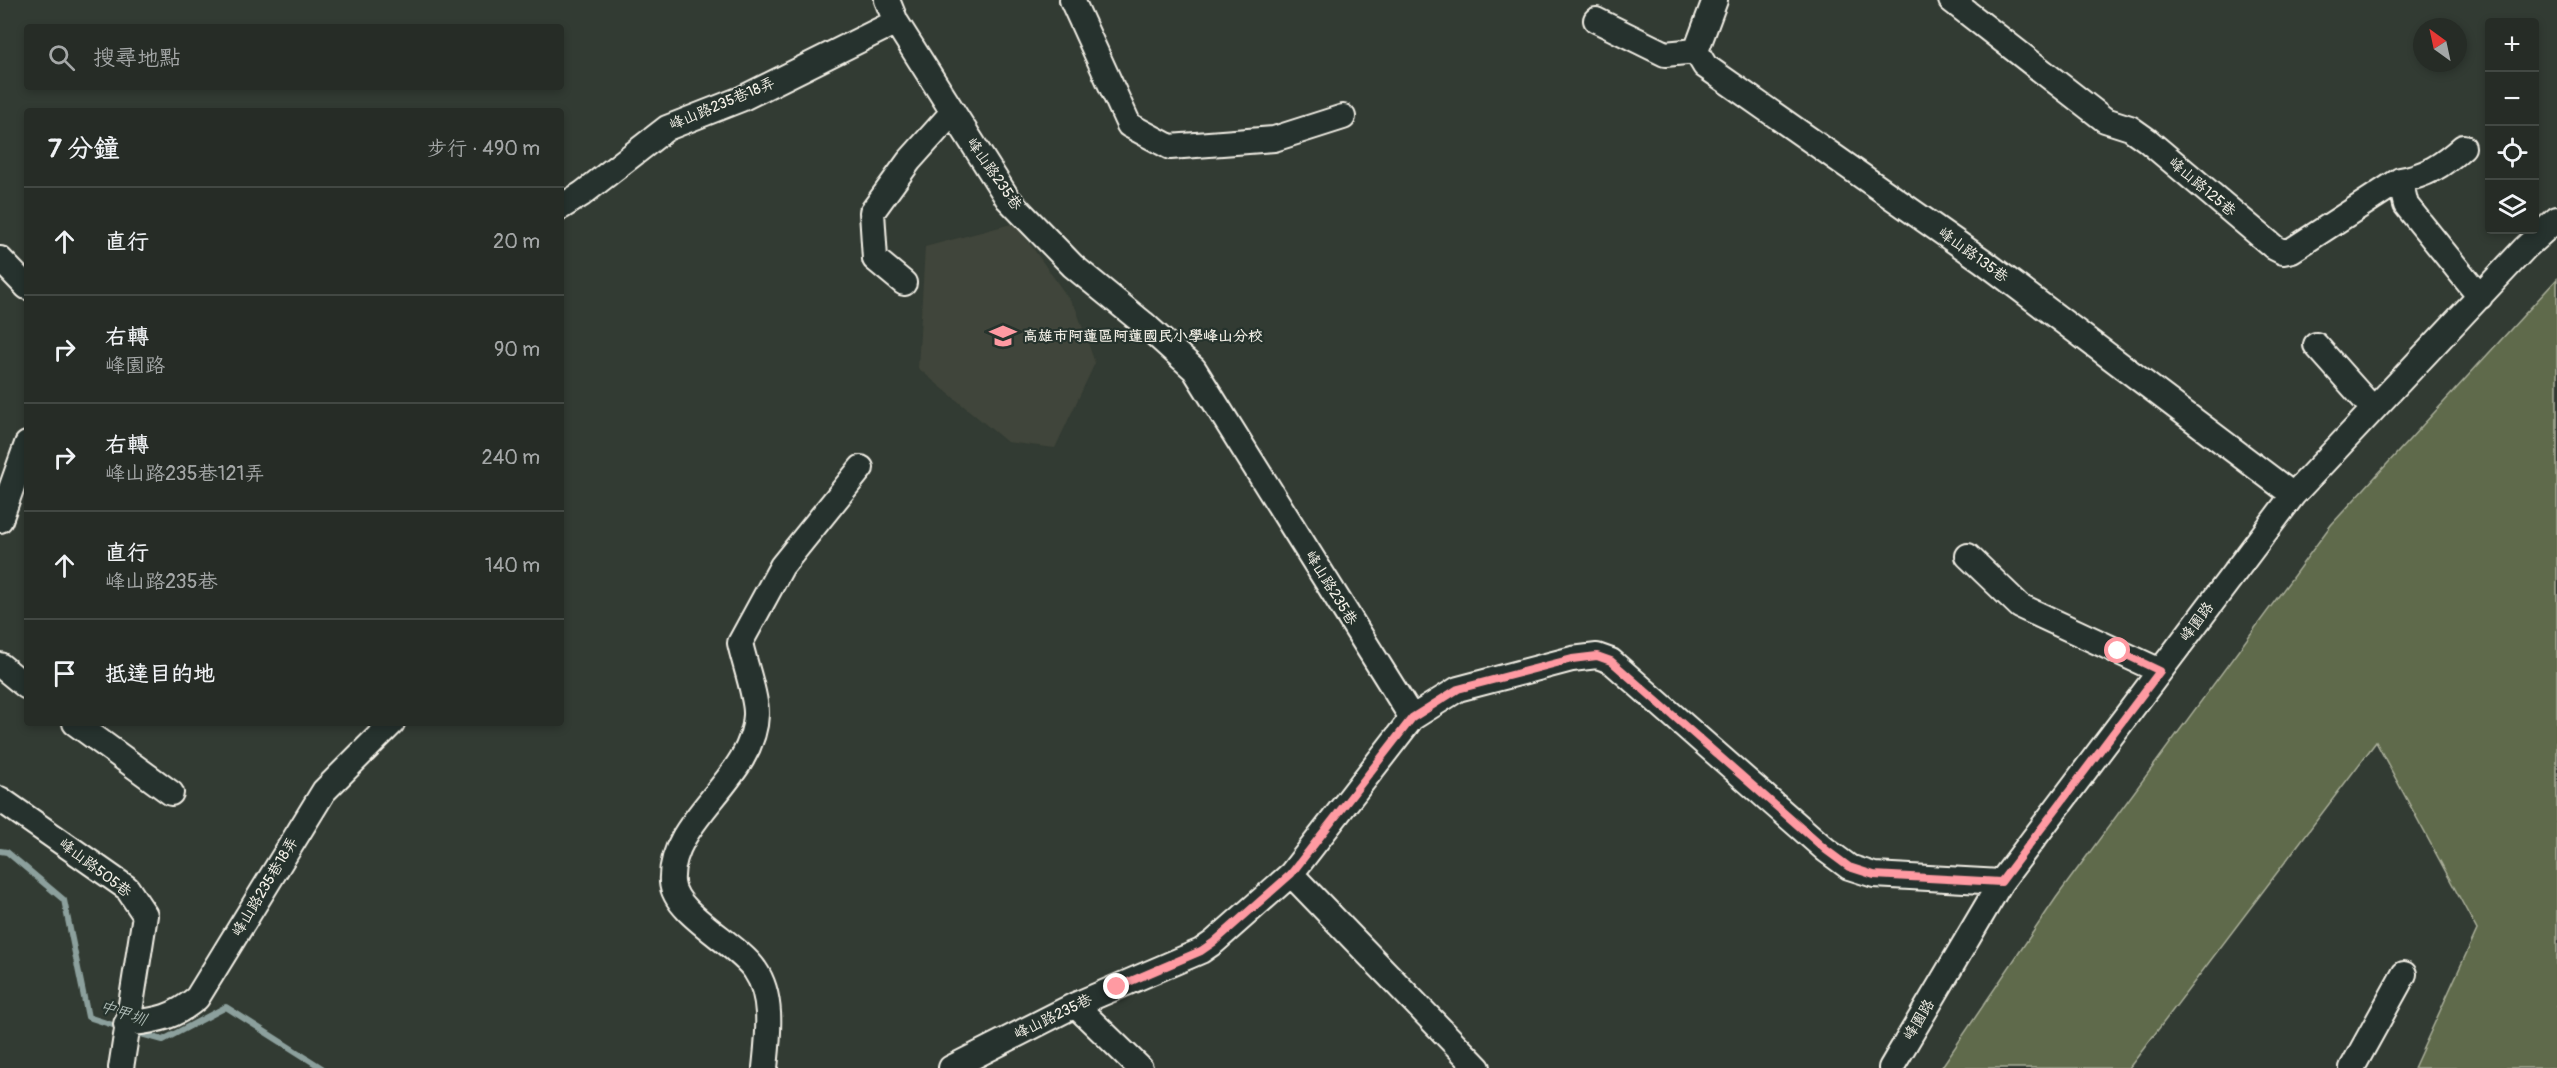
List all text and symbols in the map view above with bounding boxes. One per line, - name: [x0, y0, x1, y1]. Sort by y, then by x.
- north arrow: [2413, 18, 2467, 72]
- map controls: [2485, 18, 2539, 234]
- button: +: [2485, 18, 2539, 72]
- search box: [24, 24, 564, 90]
- icon: search: [45, 41, 78, 74]
- text: 搜尋地點: [93, 44, 181, 72]
- button: −: [2485, 72, 2539, 126]
- street label: 峰山路235巷18弄: [666, 73, 778, 135]
- button: locate: [2485, 126, 2539, 180]
- text: 7 分鐘: [48, 133, 119, 165]
- street label: 峰山路235巷: [962, 134, 1026, 214]
- text: 步行 · 490 m: [427, 136, 540, 161]
- street label: 峰山路125巷: [2164, 153, 2240, 221]
- button: layers: [2485, 180, 2539, 234]
- street label: 峰山路135巷: [1934, 223, 2012, 287]
- icon: ahead: [48, 225, 81, 258]
- text: 直行: [105, 228, 149, 256]
- text: 20 m: [493, 229, 540, 254]
- school or university icon: 高雄市阿蓮區阿蓮國民小學峰山分校: [988, 321, 1018, 351]
- text: 右轉: [105, 323, 149, 351]
- place label: 高雄市阿蓮區阿蓮國民小學峰山分校: [1023, 327, 1263, 346]
- icon: right: [48, 333, 81, 366]
- text: 90 m: [494, 337, 540, 362]
- text: 峰園路: [105, 353, 165, 378]
- text: 右轉: [105, 431, 149, 459]
- icon: right: [48, 441, 81, 474]
- text: 240 m: [481, 445, 540, 470]
- text: 峰山路235巷121弄: [105, 461, 264, 486]
- text: 直行: [105, 539, 149, 567]
- street label: 峰山路235巷: [1301, 547, 1361, 629]
- icon: ahead: [48, 549, 81, 582]
- text: 140 m: [485, 553, 540, 578]
- text: 峰山路235巷: [105, 569, 218, 594]
- street label: 峰園路: [2176, 598, 2218, 646]
- route start: [2104, 637, 2130, 663]
- icon: arrive: [48, 657, 81, 690]
- text: 抵達目的地: [105, 660, 215, 688]
- street label: 峰山路505巷: [55, 834, 135, 902]
- street label: 峰山路235巷18弄: [228, 834, 302, 940]
- route end: [1103, 973, 1129, 999]
- street label: 峰山路235巷: [1011, 990, 1095, 1044]
- water label: 中甲圳: [97, 996, 151, 1031]
- street label: 峰園路: [1899, 996, 1939, 1044]

